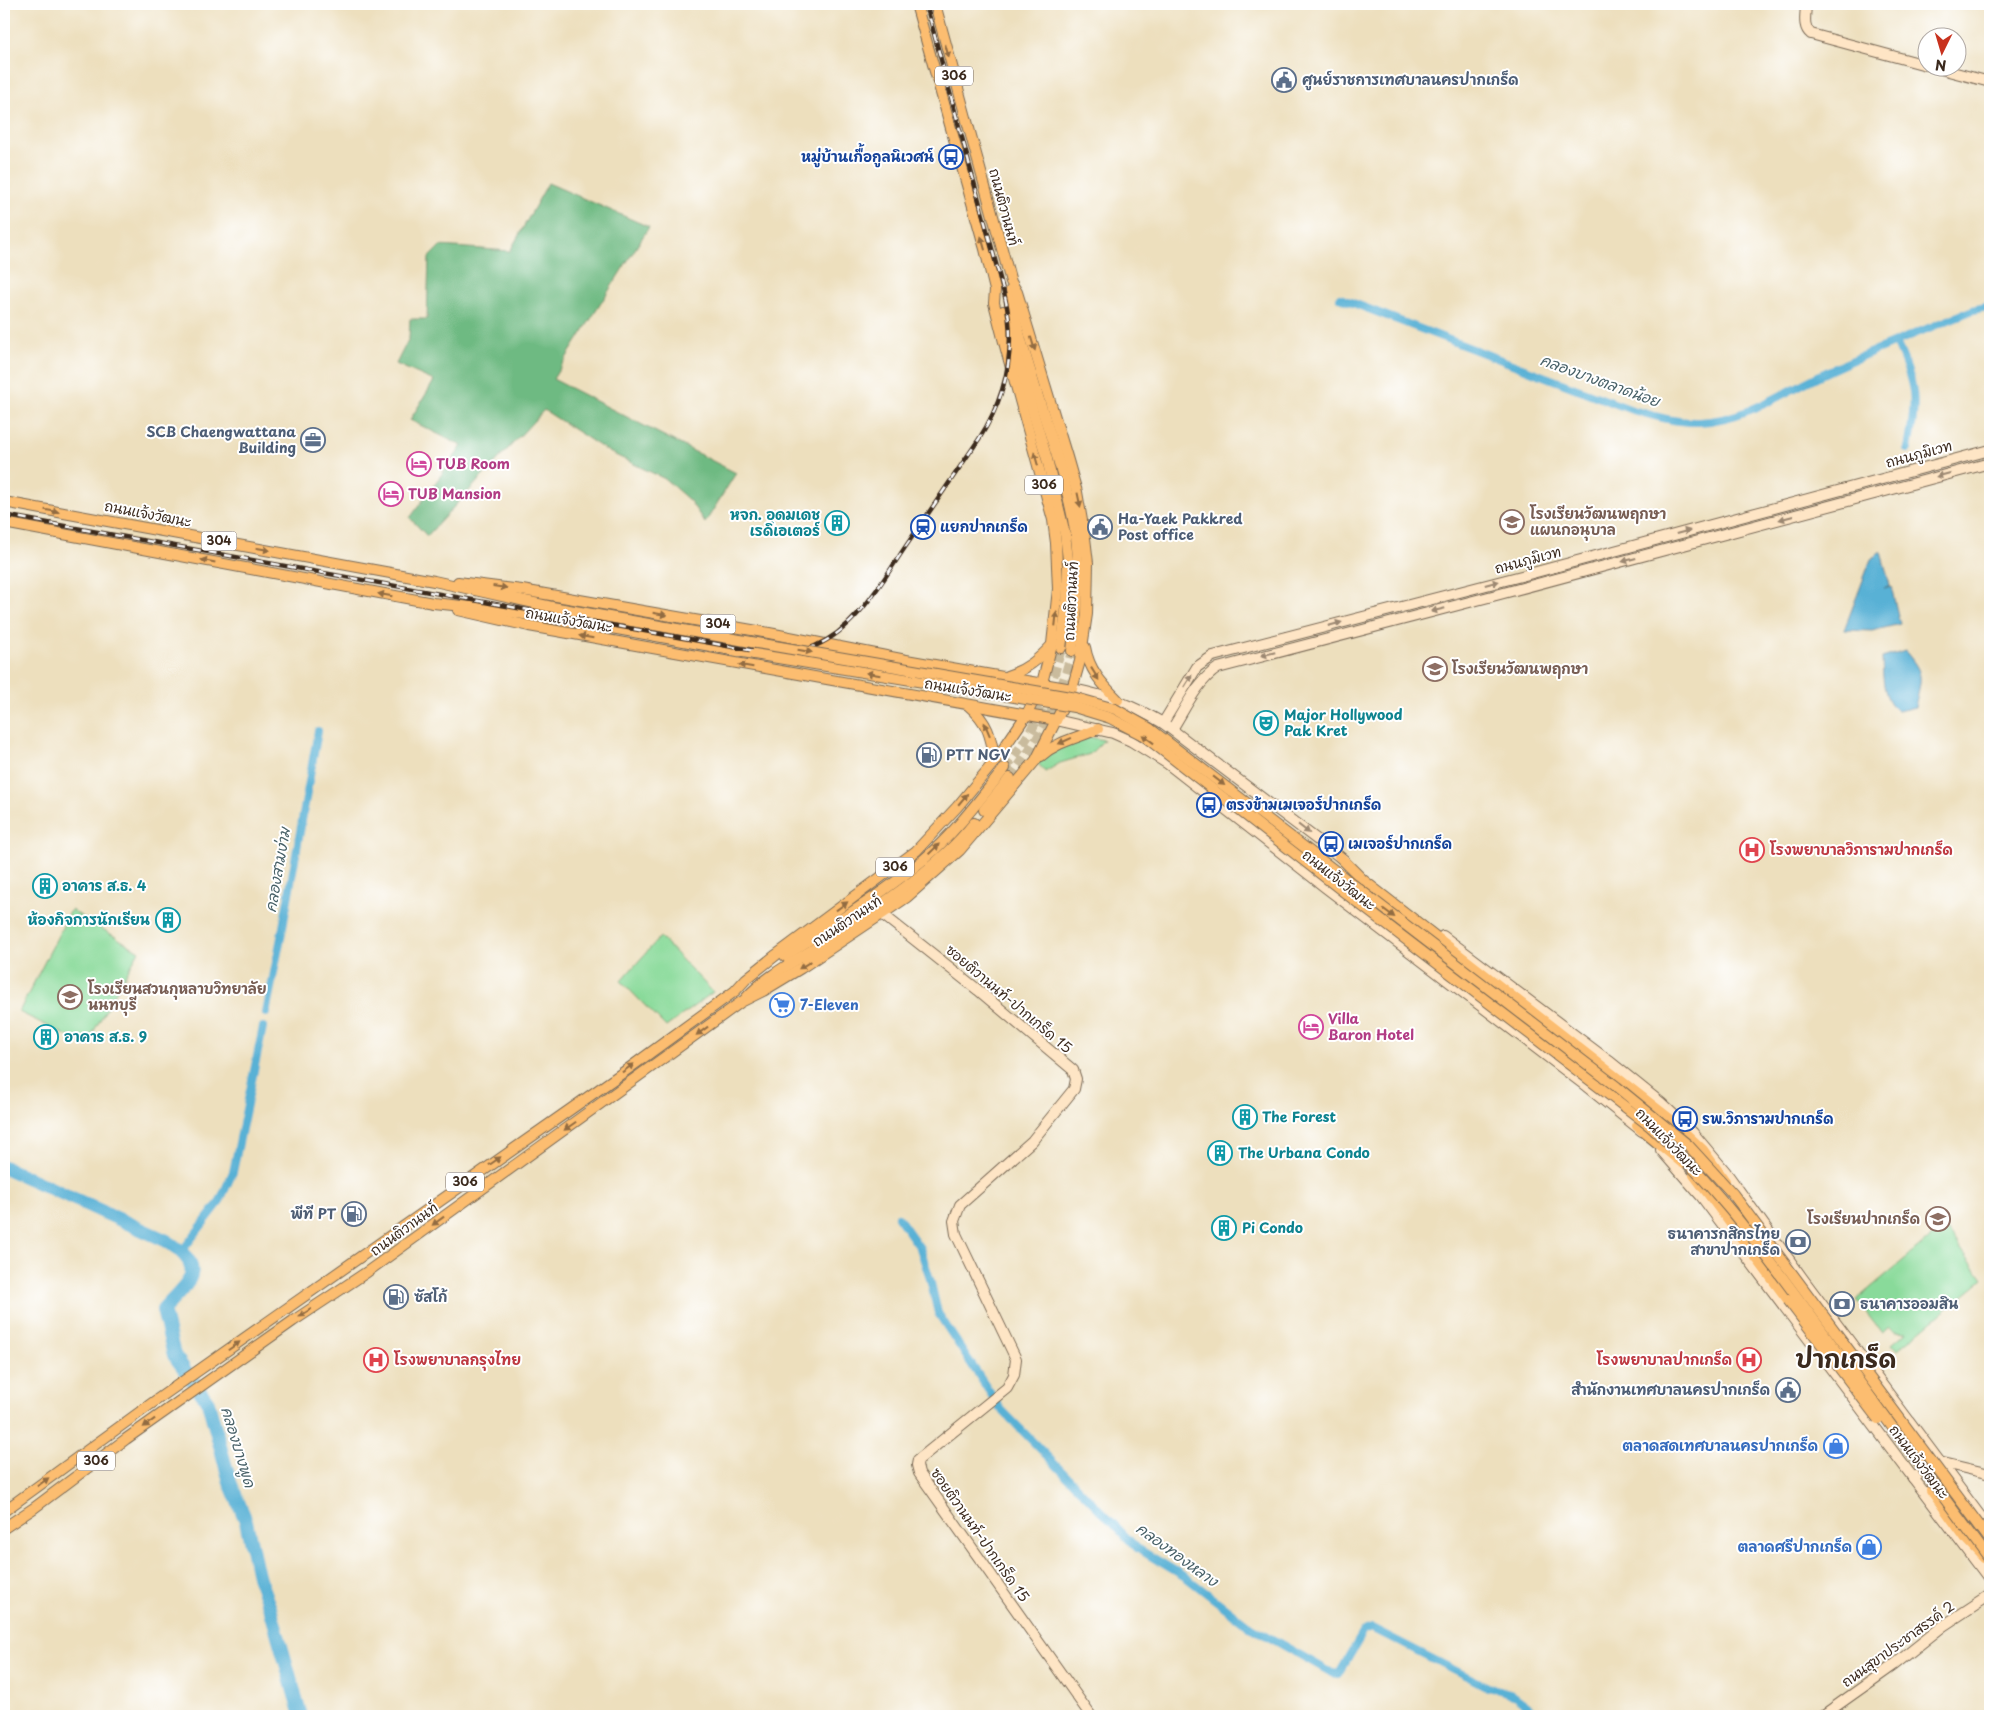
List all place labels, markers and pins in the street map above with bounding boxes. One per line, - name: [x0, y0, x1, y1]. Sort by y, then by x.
- public building icon: ศูนย์ราชการเทศบาลนครปากเกร็ด: [1271, 67, 1297, 93]
- place label: ศูนย์ราชการเทศบาลนครปากเกร็ด: [1302, 69, 1519, 91]
- place label: หมู่บ้านเกื้อกูลนิเวศน์: [801, 142, 935, 168]
- bus stop icon: หมู่บ้านเกื้อกูลนิเวศน์: [938, 144, 964, 170]
- place label: SCB Chaengwattana Building: [146, 421, 296, 458]
- office icon: SCB Chaengwattana Building: [300, 427, 326, 453]
- hotel icon: TUB Room: [406, 451, 432, 477]
- place label: TUB Room: [436, 453, 510, 474]
- hotel icon: TUB Mansion: [378, 481, 404, 507]
- place label: TUB Mansion: [408, 483, 501, 504]
- place label: โรงเรียนวัฒนพฤกษา แผนกอนุบาล: [1529, 503, 1666, 541]
- place label: หจก. อุดมเดช เรดิเอเตอร์: [730, 504, 820, 541]
- place label: Ha-Yaek Pakkred Post office: [1118, 508, 1243, 545]
- school or university icon: โรงเรียนวัฒนพฤกษา แผนกอนุบาล: [1499, 509, 1525, 535]
- building icon: หจก. อุดมเดช เรดิเอเตอร์: [824, 510, 850, 536]
- station icon: แยกปากเกร็ด: [910, 514, 936, 540]
- public building icon: Ha-Yaek Pakkred Post office: [1087, 514, 1113, 540]
- place label: แยกปากเกร็ด: [940, 516, 1028, 537]
- school or university icon: โรงเรียนวัฒนพฤกษา: [1422, 656, 1448, 682]
- place label: โรงเรียนวัฒนพฤกษา: [1451, 658, 1588, 679]
- place label: Major Hollywood Pak Kret: [1284, 704, 1403, 741]
- theatre icon: Major Hollywood Pak Kret: [1253, 710, 1279, 736]
- fuel station icon: PTT NGV: [916, 742, 942, 768]
- place label: PTT NGV: [946, 744, 1011, 765]
- bus stop icon: ตรงข้ามเมเจอร์ปากเกร็ด: [1196, 792, 1222, 818]
- place label: ตรงข้ามเมเจอร์ปากเกร็ด: [1226, 794, 1381, 815]
- bus stop icon: เมเจอร์ปากเกร็ด: [1318, 831, 1344, 857]
- place label: เมเจอร์ปากเกร็ด: [1348, 833, 1452, 854]
- hospital icon: โรงพยาบาลวิภารามปากเกร็ด: [1739, 837, 1765, 863]
- place label: โรงพยาบาลวิภารามปากเกร็ด: [1769, 839, 1953, 860]
- building icon: อาคาร ส.ธ. 4: [32, 873, 58, 899]
- place label: อาคาร ส.ธ. 4: [62, 875, 147, 896]
- building icon: ห้องกิจการนักเรียน: [155, 907, 181, 933]
- place label: ห้องกิจการนักเรียน: [27, 909, 150, 930]
- place label: โรงเรียนสวนกุหลาบวิทยาลัย นนทบุรี: [87, 978, 267, 1016]
- school or university icon: โรงเรียนสวนกุหลาบวิทยาลัย นนทบุรี: [57, 984, 83, 1010]
- supermarket icon: 7-Eleven: [769, 992, 795, 1018]
- place label: 7-Eleven: [800, 994, 859, 1015]
- place label: Villa Baron Hotel: [1328, 1008, 1414, 1045]
- hotel icon: Villa Baron Hotel: [1298, 1014, 1324, 1040]
- building icon: อาคาร ส.ธ. 9: [33, 1024, 59, 1050]
- place label: อาคาร ส.ธ. 9: [64, 1026, 147, 1047]
- building icon: The Forest: [1232, 1104, 1258, 1130]
- place label: The Forest: [1262, 1106, 1336, 1127]
- bus stop icon: รพ.วิภารามปากเกร็ด: [1672, 1106, 1698, 1132]
- place label: รพ.วิภารามปากเกร็ด: [1702, 1108, 1833, 1129]
- building icon: The Urbana Condo: [1207, 1140, 1233, 1166]
- place label: The Urbana Condo: [1238, 1142, 1370, 1163]
- fuel station icon: พีที PT: [341, 1201, 367, 1227]
- place label: พีที PT: [290, 1203, 337, 1224]
- school or university icon: โรงเรียนปากเกร็ด: [1925, 1206, 1951, 1232]
- place label: โรงเรียนปากเกร็ด: [1806, 1208, 1920, 1229]
- building icon: Pi Condo: [1211, 1215, 1237, 1241]
- place label: Pi Condo: [1242, 1217, 1303, 1238]
- place label: ธนาคารกสิกรไทย สาขาปากเกร็ด: [1668, 1223, 1780, 1260]
- bank icon: ธนาคารกสิกรไทย สาขาปากเกร็ด: [1785, 1229, 1811, 1255]
- fuel station icon: ซัสโก้: [383, 1284, 409, 1310]
- place label: ซัสโก้: [414, 1286, 448, 1307]
- bank icon: ธนาคารออมสิน: [1829, 1291, 1855, 1317]
- place label: ธนาคารออมสิน: [1860, 1293, 1958, 1314]
- hospital icon: โรงพยาบาลกรุงไทย: [363, 1347, 389, 1373]
- hospital icon: โรงพยาบาลปากเกร็ด: [1736, 1347, 1762, 1373]
- place label: โรงพยาบาลกรุงไทย: [393, 1349, 521, 1371]
- place label: โรงพยาบาลปากเกร็ด: [1596, 1349, 1732, 1370]
- public building icon: สำนักงานเทศบาลนครปากเกร็ด: [1775, 1377, 1801, 1403]
- place label: สำนักงานเทศบาลนครปากเกร็ด: [1571, 1379, 1770, 1400]
- shop icon: ตลาดสดเทศบาลนครปากเกร็ด: [1823, 1433, 1849, 1459]
- place label: ตลาดสดเทศบาลนครปากเกร็ด: [1622, 1435, 1818, 1456]
- shop icon: ตลาดศรีปากเกร็ด: [1856, 1534, 1882, 1560]
- place label: ตลาดศรีปากเกร็ด: [1737, 1536, 1852, 1557]

